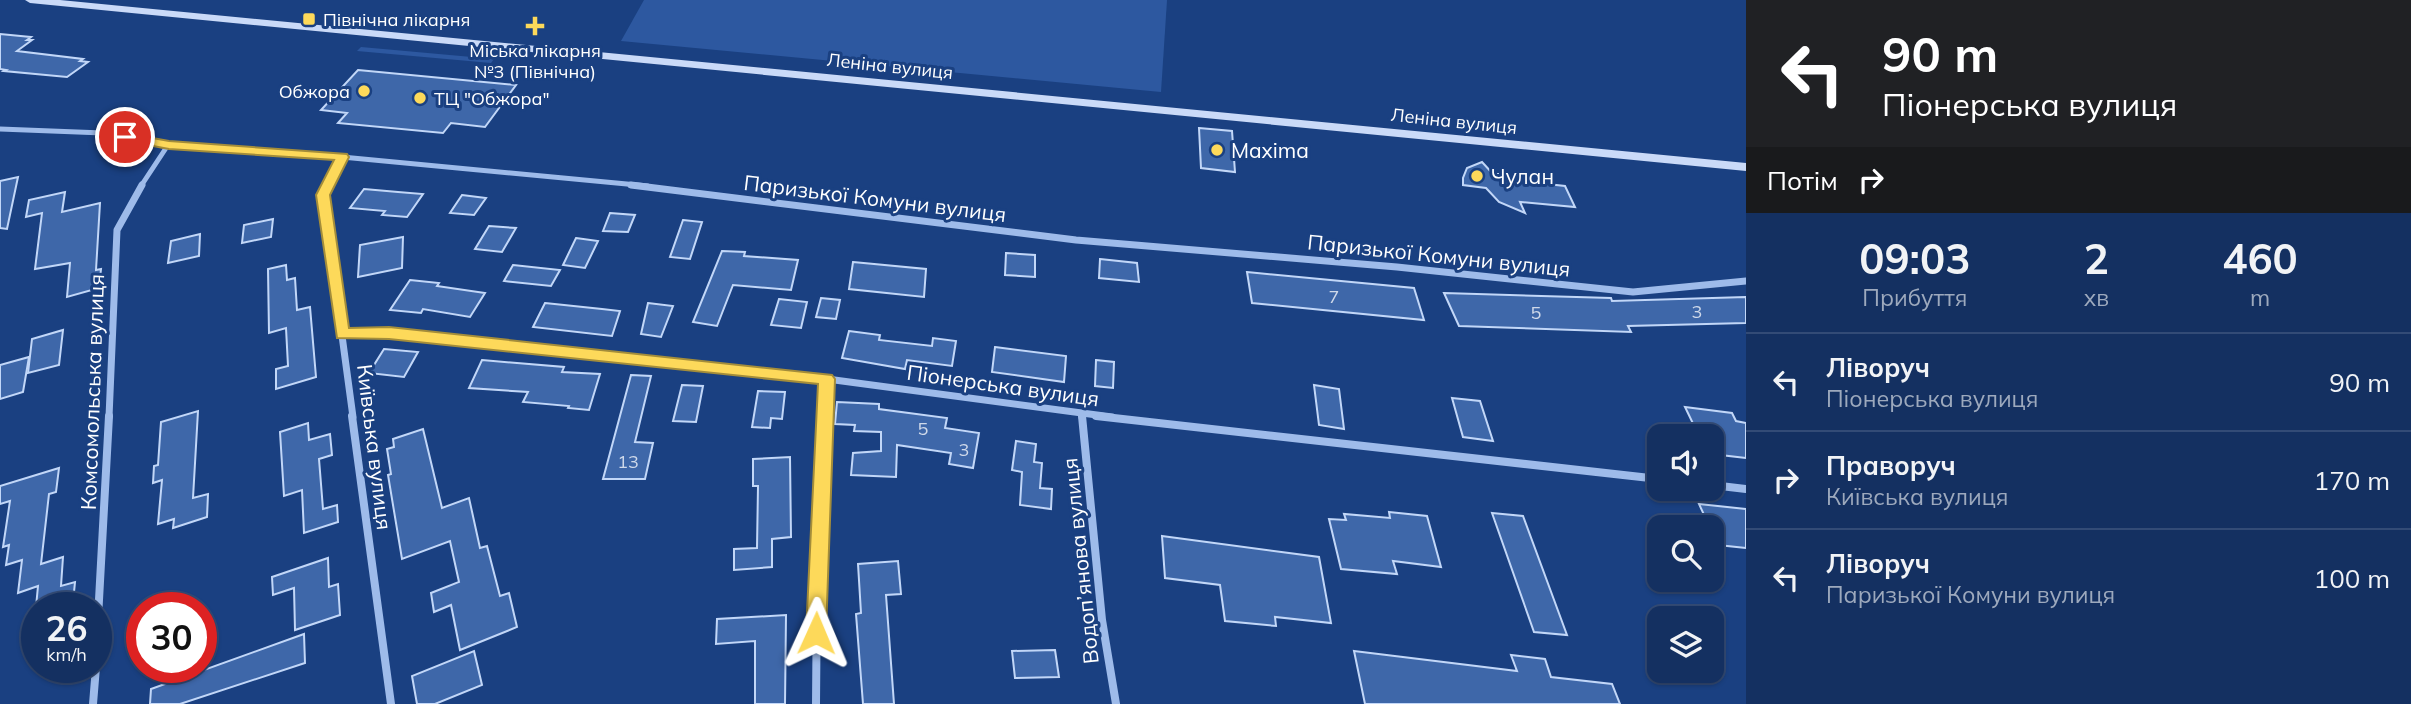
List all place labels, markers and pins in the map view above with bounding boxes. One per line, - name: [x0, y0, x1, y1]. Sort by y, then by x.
- place label: Північна лікарня: [323, 8, 470, 31]
- marker: Північна лікарня: [301, 11, 317, 27]
- marker: Міська лікарня №3 (Північна): [525, 16, 545, 36]
- place label: Міська лікарня №3 (Північна): [469, 39, 601, 83]
- place label: Обжора: [279, 80, 350, 103]
- marker: Обжора: [356, 83, 372, 99]
- place label: ТЦ "Обжора": [434, 87, 550, 110]
- marker: ТЦ "Обжора": [412, 90, 428, 106]
- pin: [95, 107, 155, 167]
- place label: Maxima: [1231, 137, 1309, 163]
- marker: Maxima: [1209, 142, 1225, 158]
- place label: Чулан: [1491, 163, 1554, 189]
- marker: Чулан: [1469, 168, 1485, 184]

